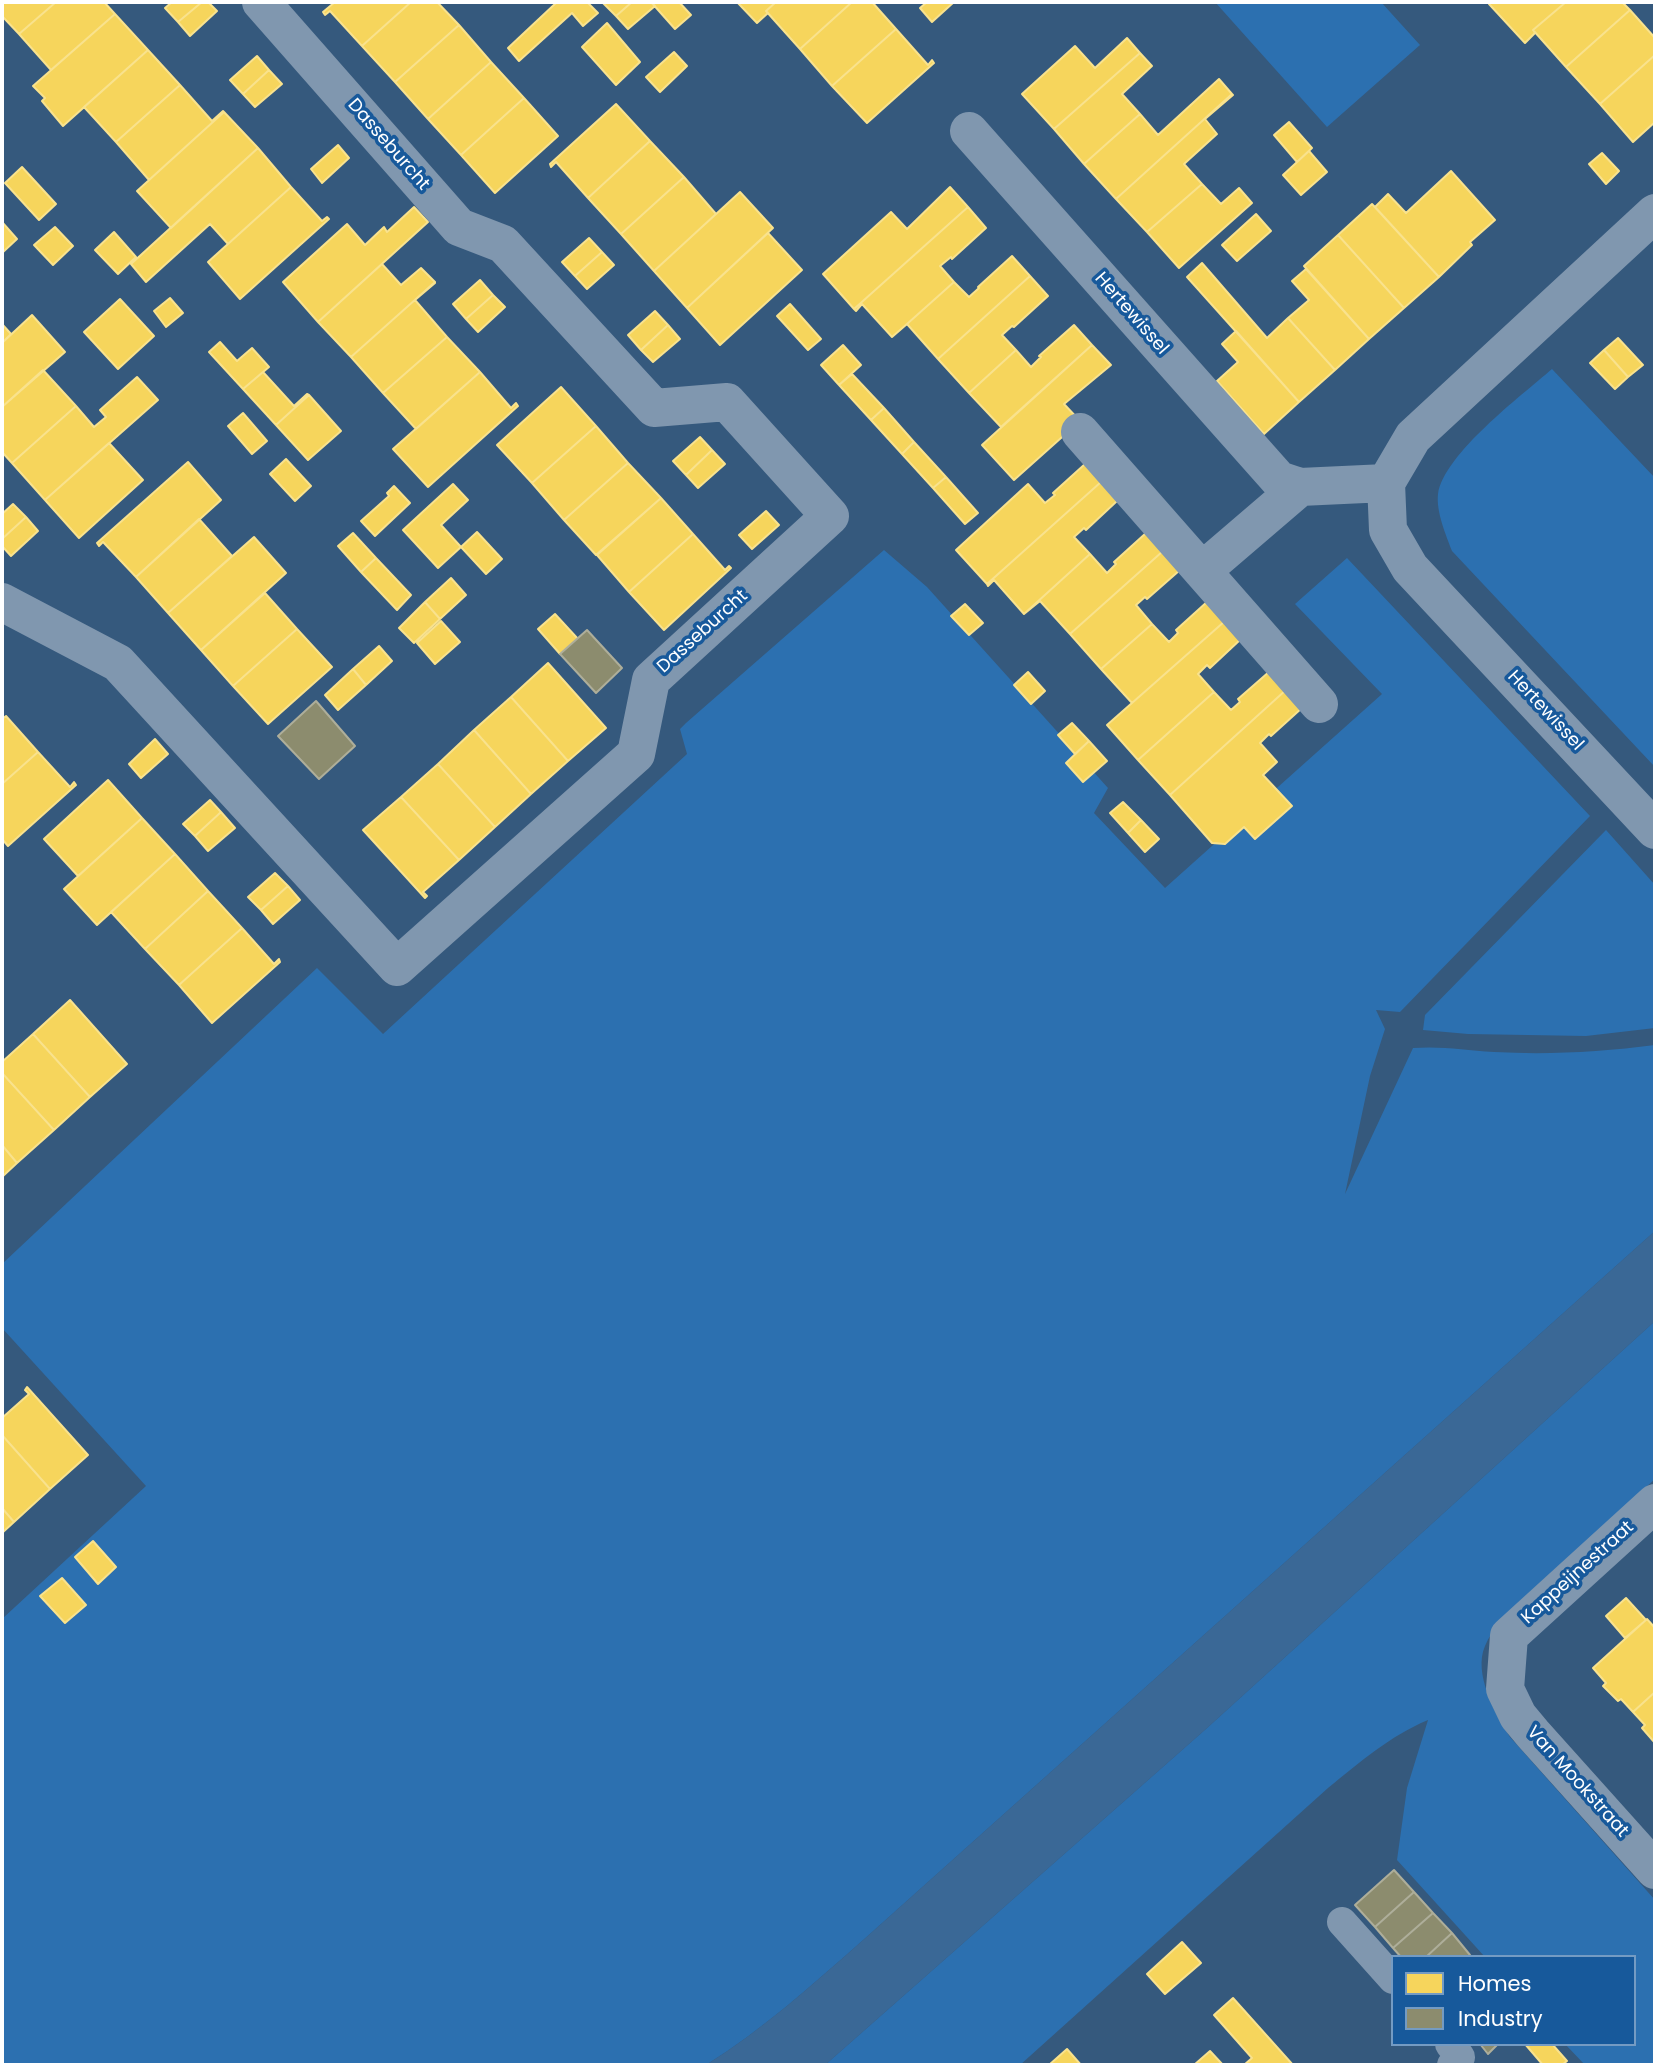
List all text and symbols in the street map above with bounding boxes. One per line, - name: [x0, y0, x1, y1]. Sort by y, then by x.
- street label: Dasseburcht: [342, 95, 434, 195]
- street label: Hertewissel: [1090, 269, 1172, 359]
- street label: Dasseburcht: [653, 586, 753, 678]
- street label: Hertewissel: [1502, 666, 1588, 756]
- street label: Kappeijnestraat: [1517, 1517, 1639, 1629]
- street label: Van Mookstraat: [1521, 1722, 1633, 1842]
- legend: [1391, 1955, 1636, 2046]
- text: Homes: [1458, 1969, 1532, 1998]
- text: Industry: [1458, 2004, 1543, 2033]

